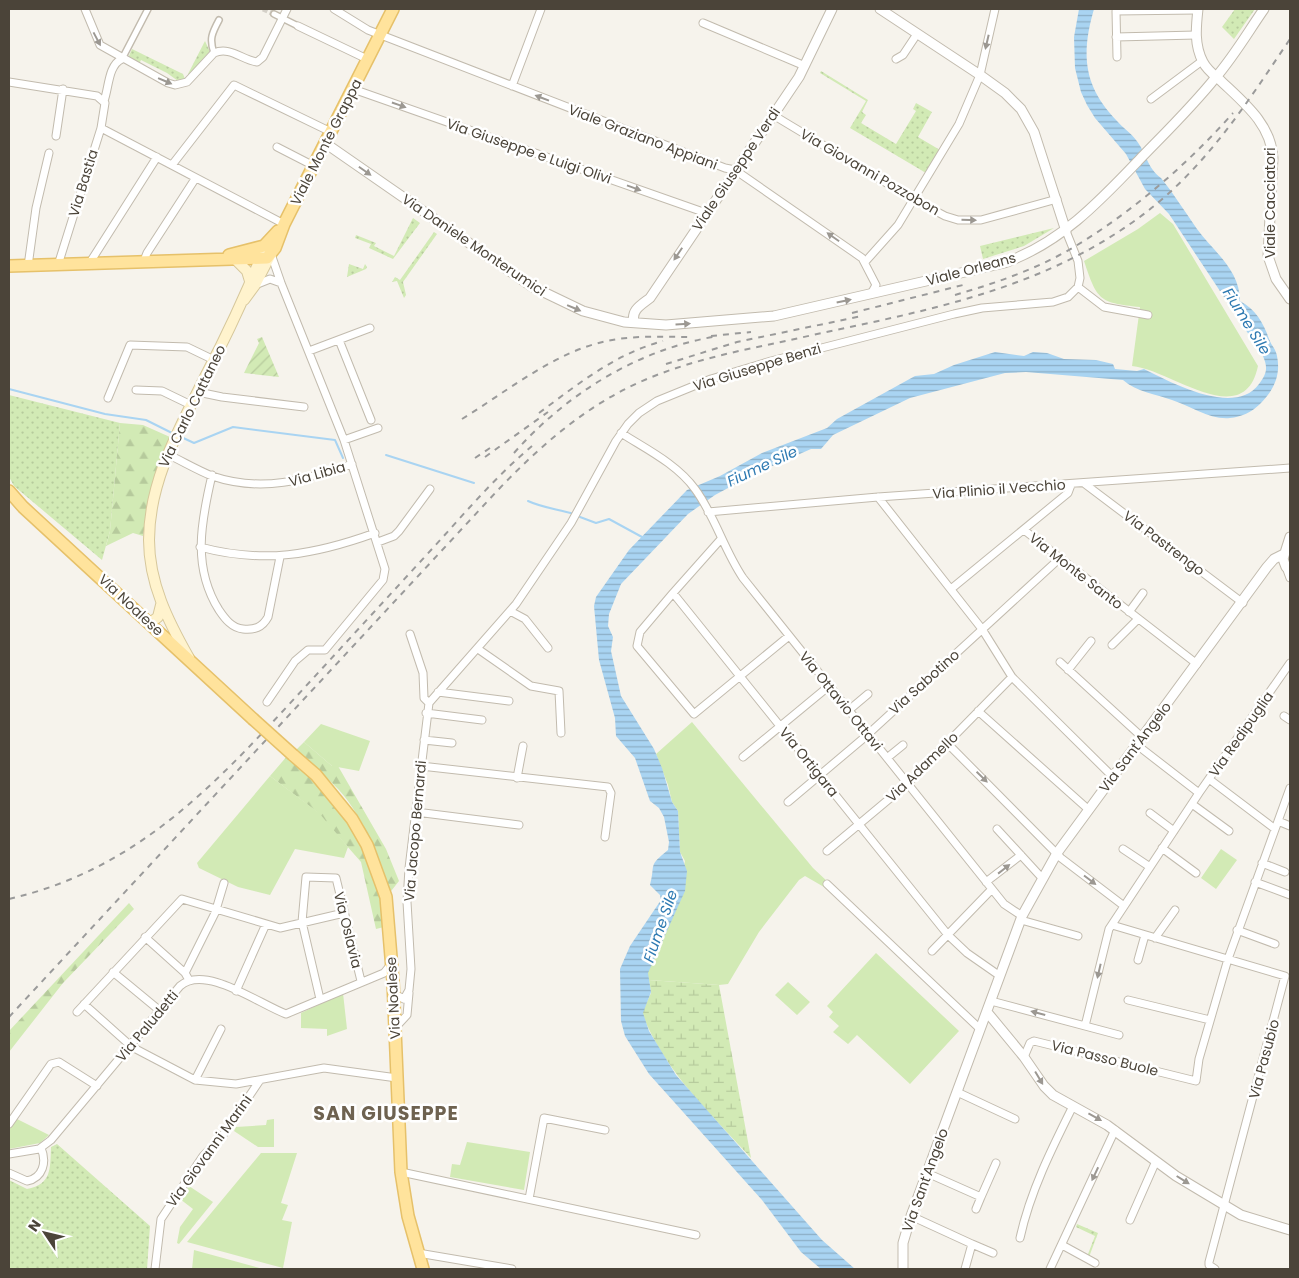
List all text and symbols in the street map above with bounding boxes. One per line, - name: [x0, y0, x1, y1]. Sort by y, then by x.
- one-way arrow: [93, 32, 101, 46]
- one-way arrow: [983, 34, 991, 49]
- street label: Viale Monte Grappa: [285, 75, 367, 209]
- one-way arrow: [158, 78, 172, 86]
- one-way arrow: [534, 94, 549, 102]
- street label: Viale Graziano Appiani: [565, 99, 721, 175]
- one-way arrow: [391, 102, 406, 109]
- street label: Viale Giuseppe Verdi: [687, 103, 785, 235]
- street label: Via Giuseppe e Luigi Olivi: [444, 113, 614, 189]
- street label: Via Giovanni Pozzobon: [797, 124, 943, 220]
- street label: Via Bastia: [63, 147, 103, 219]
- street label: Viale Cacciatori: [1260, 147, 1280, 259]
- one-way arrow: [359, 166, 372, 176]
- one-way arrow: [627, 185, 642, 192]
- street label: Via Daniele Monterumici: [398, 189, 550, 301]
- one-way arrow: [961, 216, 977, 224]
- one-way arrow: [826, 232, 840, 242]
- one-way arrow: [673, 247, 683, 261]
- street label: Viale Orleans: [924, 247, 1018, 291]
- water label: Fiume Sile: [1218, 283, 1276, 359]
- one-way arrow: [836, 297, 851, 305]
- one-way arrow: [567, 304, 581, 312]
- one-way arrow: [675, 319, 691, 327]
- street label: Via Giuseppe Benzi: [691, 338, 823, 396]
- street label: Via Carlo Cattaneo: [154, 341, 230, 471]
- water label: Fiume Sile: [723, 441, 801, 491]
- street label: Via Libia: [286, 456, 348, 492]
- street label: Via Plinio il Vecchio: [932, 474, 1066, 504]
- street label: Via Pastrengo: [1119, 506, 1209, 580]
- street label: Via Monte Santo: [1025, 528, 1127, 614]
- street label: Via Noalese: [94, 570, 168, 641]
- street label: Via Sabotino: [884, 645, 964, 719]
- street label: Via Ottavio Ottavi: [795, 647, 887, 755]
- street label: Via Redipuglia: [1204, 687, 1278, 781]
- street label: Via Sant'Angelo: [1094, 697, 1176, 797]
- street label: Via Ortigara: [775, 723, 843, 801]
- street label: Via Adamello: [881, 727, 963, 807]
- street label: Via Jacopo Bernardi: [399, 760, 431, 902]
- one-way arrow: [976, 771, 988, 783]
- one-way arrow: [997, 863, 1010, 874]
- one-way arrow: [1083, 875, 1097, 885]
- water label: Fiume Sile: [638, 887, 682, 965]
- street label: Via Oslavia: [329, 890, 367, 970]
- street label: Via Noalese: [381, 956, 405, 1040]
- one-way arrow: [1095, 964, 1103, 979]
- street label: Via Paludetti: [111, 986, 183, 1066]
- one-way arrow: [1031, 1009, 1046, 1017]
- street label: Via Pasubio: [1244, 1017, 1284, 1101]
- street label: Via Passo Buole: [1049, 1035, 1161, 1081]
- one-way arrow: [1034, 1071, 1043, 1084]
- street label: Via Giovanni Marini: [161, 1091, 257, 1211]
- district label: SAN GIUSEPPE: [313, 1100, 459, 1127]
- one-way arrow: [1088, 1113, 1101, 1122]
- street label: Via Sant'Angelo: [897, 1125, 953, 1235]
- one-way arrow: [1091, 1167, 1099, 1181]
- one-way arrow: [1176, 1175, 1189, 1185]
- north arrow: [20, 1208, 70, 1258]
- text: N: [23, 1215, 46, 1236]

